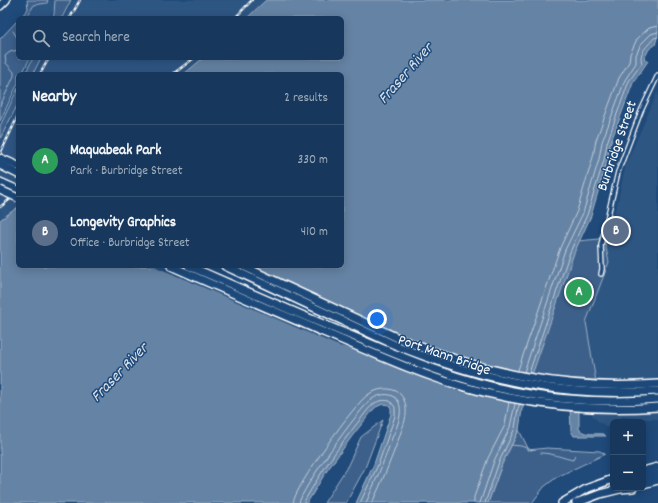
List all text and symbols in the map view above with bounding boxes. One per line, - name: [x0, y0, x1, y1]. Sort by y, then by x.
- search box: [16, 16, 344, 60]
- icon: search: [30, 27, 52, 49]
- text: Search here: [62, 27, 130, 49]
- water label: Fraser River: [373, 37, 440, 110]
- text: Nearby: [32, 86, 76, 110]
- text: 2 results: [284, 89, 328, 108]
- street label: Burbridge Street: [592, 98, 644, 194]
- text: Maquabeak Park: [70, 140, 161, 162]
- text: A: [41, 151, 49, 170]
- text: 330 m: [297, 151, 328, 170]
- text: Park · Burbridge Street: [70, 162, 183, 181]
- text: Longevity Graphics: [70, 212, 176, 234]
- pin: B: [603, 216, 629, 246]
- text: B: [42, 223, 48, 242]
- text: 410 m: [301, 223, 328, 242]
- text: Office · Burbridge Street: [70, 234, 190, 253]
- pin: A: [566, 277, 592, 307]
- your location: [367, 309, 387, 329]
- street label: Port Mann Bridge: [395, 330, 494, 382]
- water label: Fraser River: [86, 337, 156, 408]
- map controls: [610, 419, 646, 491]
- button: +: [610, 419, 646, 455]
- button: −: [610, 455, 646, 491]

